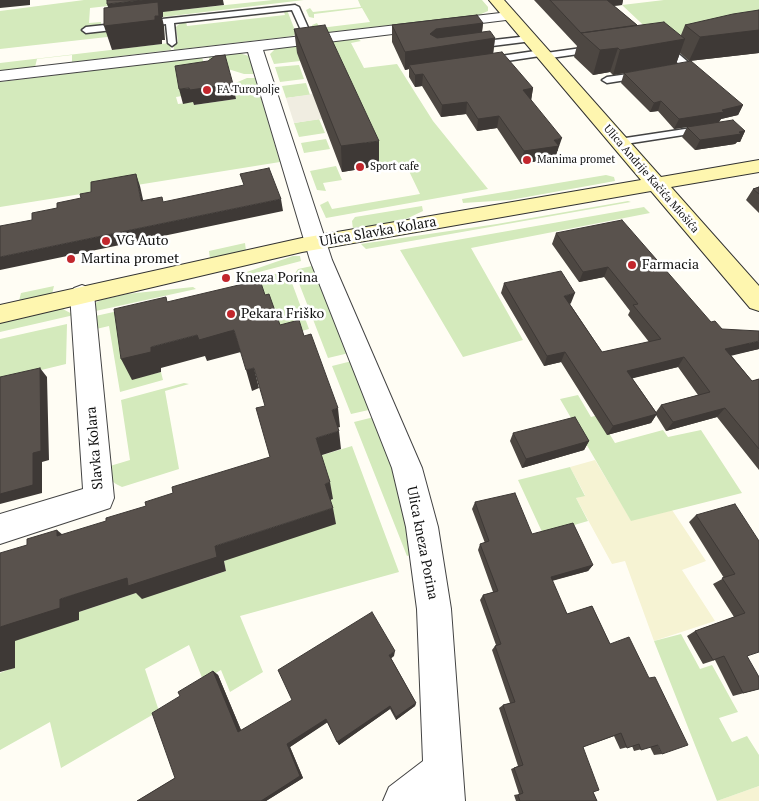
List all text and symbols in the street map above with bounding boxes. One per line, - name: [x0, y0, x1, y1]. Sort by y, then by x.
- place label: FA Turopolje: [217, 83, 280, 97]
- marker: FA Turopolje: [201, 84, 213, 96]
- street label: Ulica Andrije Kačića Miošića: [601, 122, 701, 236]
- place label: Manima promet: [537, 153, 615, 167]
- marker: Manima promet: [521, 154, 533, 166]
- place label: Sport cafe: [370, 160, 419, 174]
- marker: Sport cafe: [354, 161, 366, 173]
- street label: Ulica Slavka Kolara: [318, 213, 438, 251]
- place label: VG Auto: [116, 233, 169, 249]
- marker: VG Auto: [100, 235, 112, 247]
- place label: Martina promet: [81, 251, 179, 267]
- marker: Martina promet: [65, 253, 77, 265]
- place label: Farmacia: [642, 257, 699, 273]
- marker: Farmacia: [626, 259, 638, 271]
- place label: Kneza Porina: [236, 270, 318, 286]
- marker: Kneza Porina: [220, 272, 232, 284]
- place label: Pekara Friško: [241, 306, 324, 322]
- marker: Pekara Friško: [225, 308, 237, 320]
- street label: Slavka Kolara: [83, 406, 107, 490]
- street label: Ulica kneza Porina: [403, 485, 441, 601]

